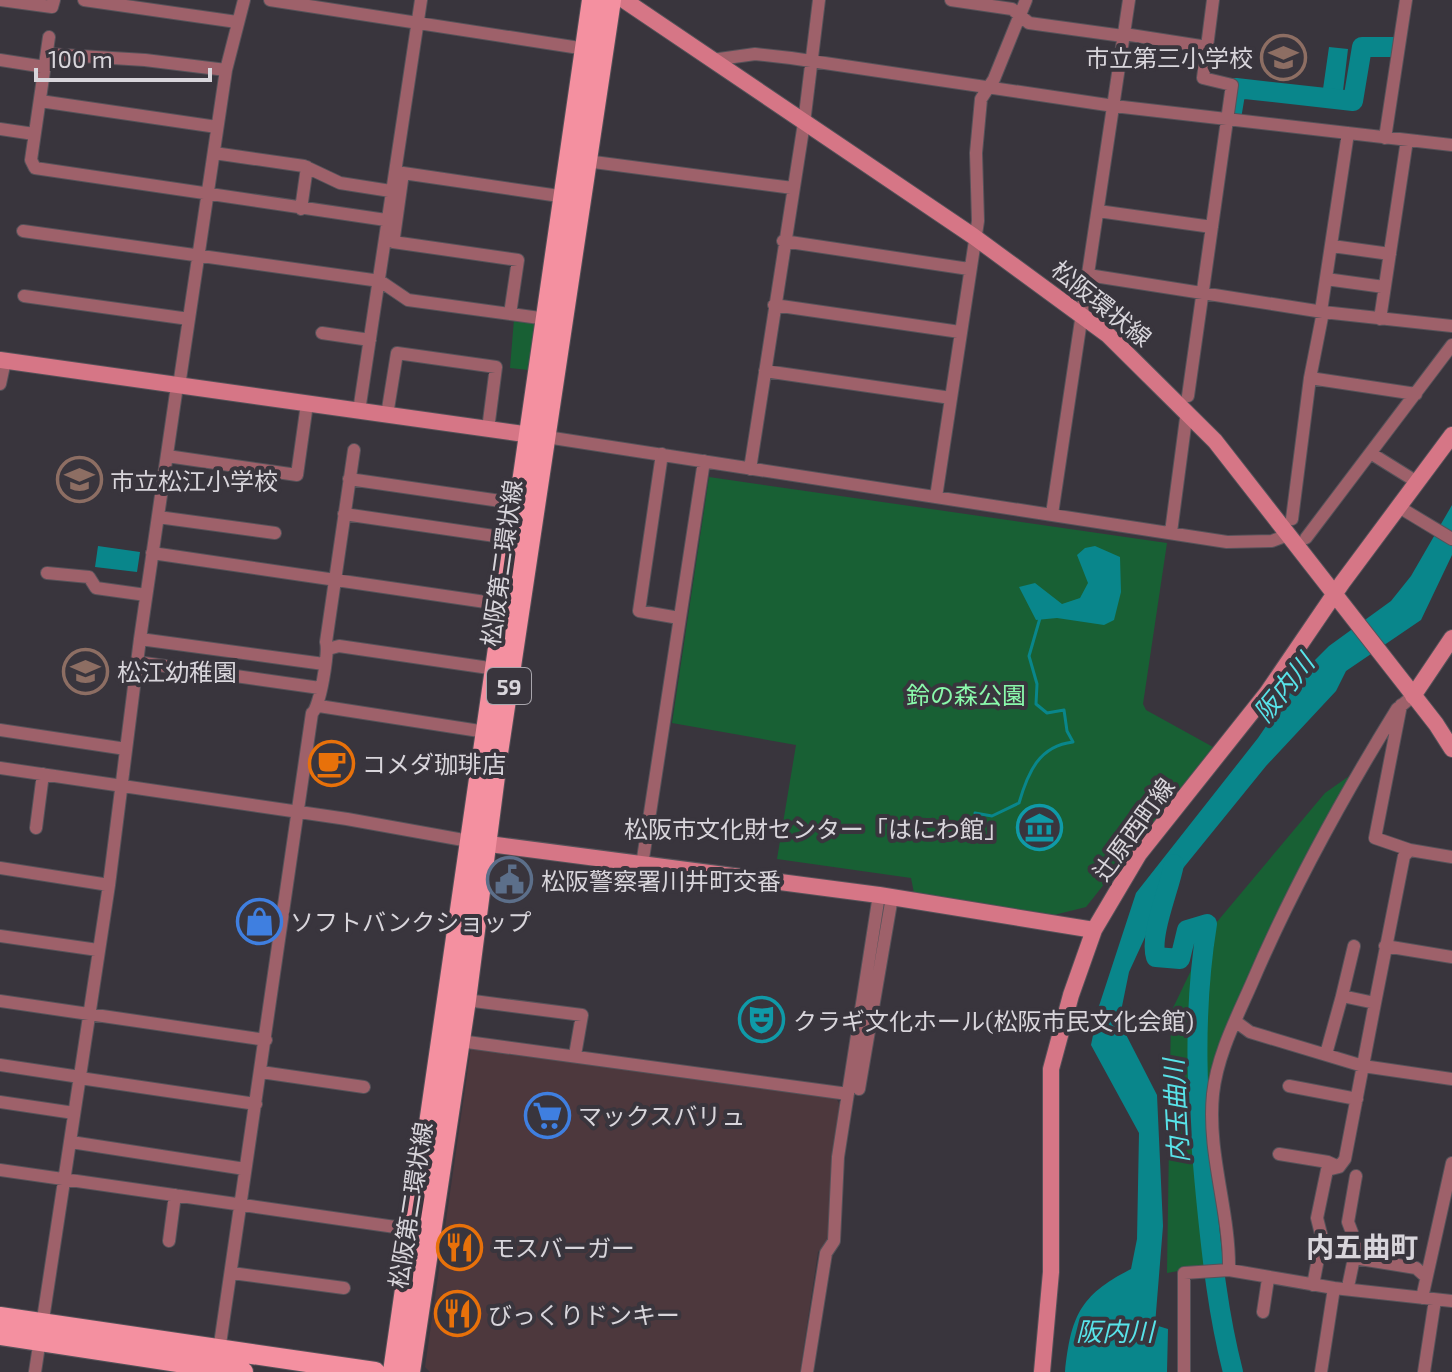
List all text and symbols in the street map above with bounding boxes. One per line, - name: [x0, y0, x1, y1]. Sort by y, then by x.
- scale bar: [36, 32, 210, 82]
- school or university icon: 市立第三小学校: [1260, 33, 1308, 81]
- place label: 市立第三小学校: [1085, 43, 1253, 72]
- text: 100 m: [48, 44, 113, 73]
- street label: 松阪環状線: [1046, 254, 1158, 352]
- school or university icon: 市立松江小学校: [55, 456, 103, 504]
- place label: 市立松江小学校: [110, 466, 278, 495]
- street label: 松阪第二環状線: [475, 478, 527, 648]
- water label: 阪内川: [1246, 645, 1321, 727]
- school or university icon: 松江幼稚園: [62, 647, 110, 695]
- place label: 松江幼稚園: [117, 657, 237, 686]
- road number: 59: [487, 668, 531, 704]
- park label: 鈴の森公園: [906, 680, 1026, 709]
- cafe icon: コメダ珈琲店: [307, 739, 355, 787]
- place label: コメダ珈琲店: [362, 749, 506, 778]
- street label: 辻原西町線: [1086, 772, 1180, 886]
- museum icon: 松阪市文化財センター「はにわ館」: [1015, 804, 1063, 852]
- place label: 松阪市文化財センター「はにわ館」: [624, 814, 1008, 843]
- public building icon: 松阪警察署川井町交番: [486, 856, 534, 904]
- place label: 松阪警察署川井町交番: [541, 866, 781, 895]
- shop icon: ソフトバンクショップ: [235, 897, 283, 945]
- place label: ソフトバンクショップ: [290, 907, 531, 936]
- theatre icon: クラギ文化ホール(松阪市民文化会館): [738, 996, 786, 1044]
- place label: クラギ文化ホール(松阪市民文化会館): [793, 1006, 1194, 1035]
- water label: 内玉曲川: [1157, 1055, 1193, 1164]
- supermarket icon: マックスバリュ: [523, 1091, 571, 1139]
- place label: マックスバリュ: [578, 1101, 745, 1130]
- street label: 松阪第二環状線: [383, 1120, 437, 1290]
- restaurant icon: モスバーガー: [436, 1223, 484, 1271]
- district label: 内五曲町: [1306, 1229, 1418, 1263]
- place label: モスバーガー: [491, 1233, 635, 1262]
- restaurant icon: びっくりドンキー: [433, 1290, 481, 1338]
- place label: びっくりドンキー: [488, 1300, 680, 1329]
- water label: 阪内川: [1076, 1315, 1157, 1346]

